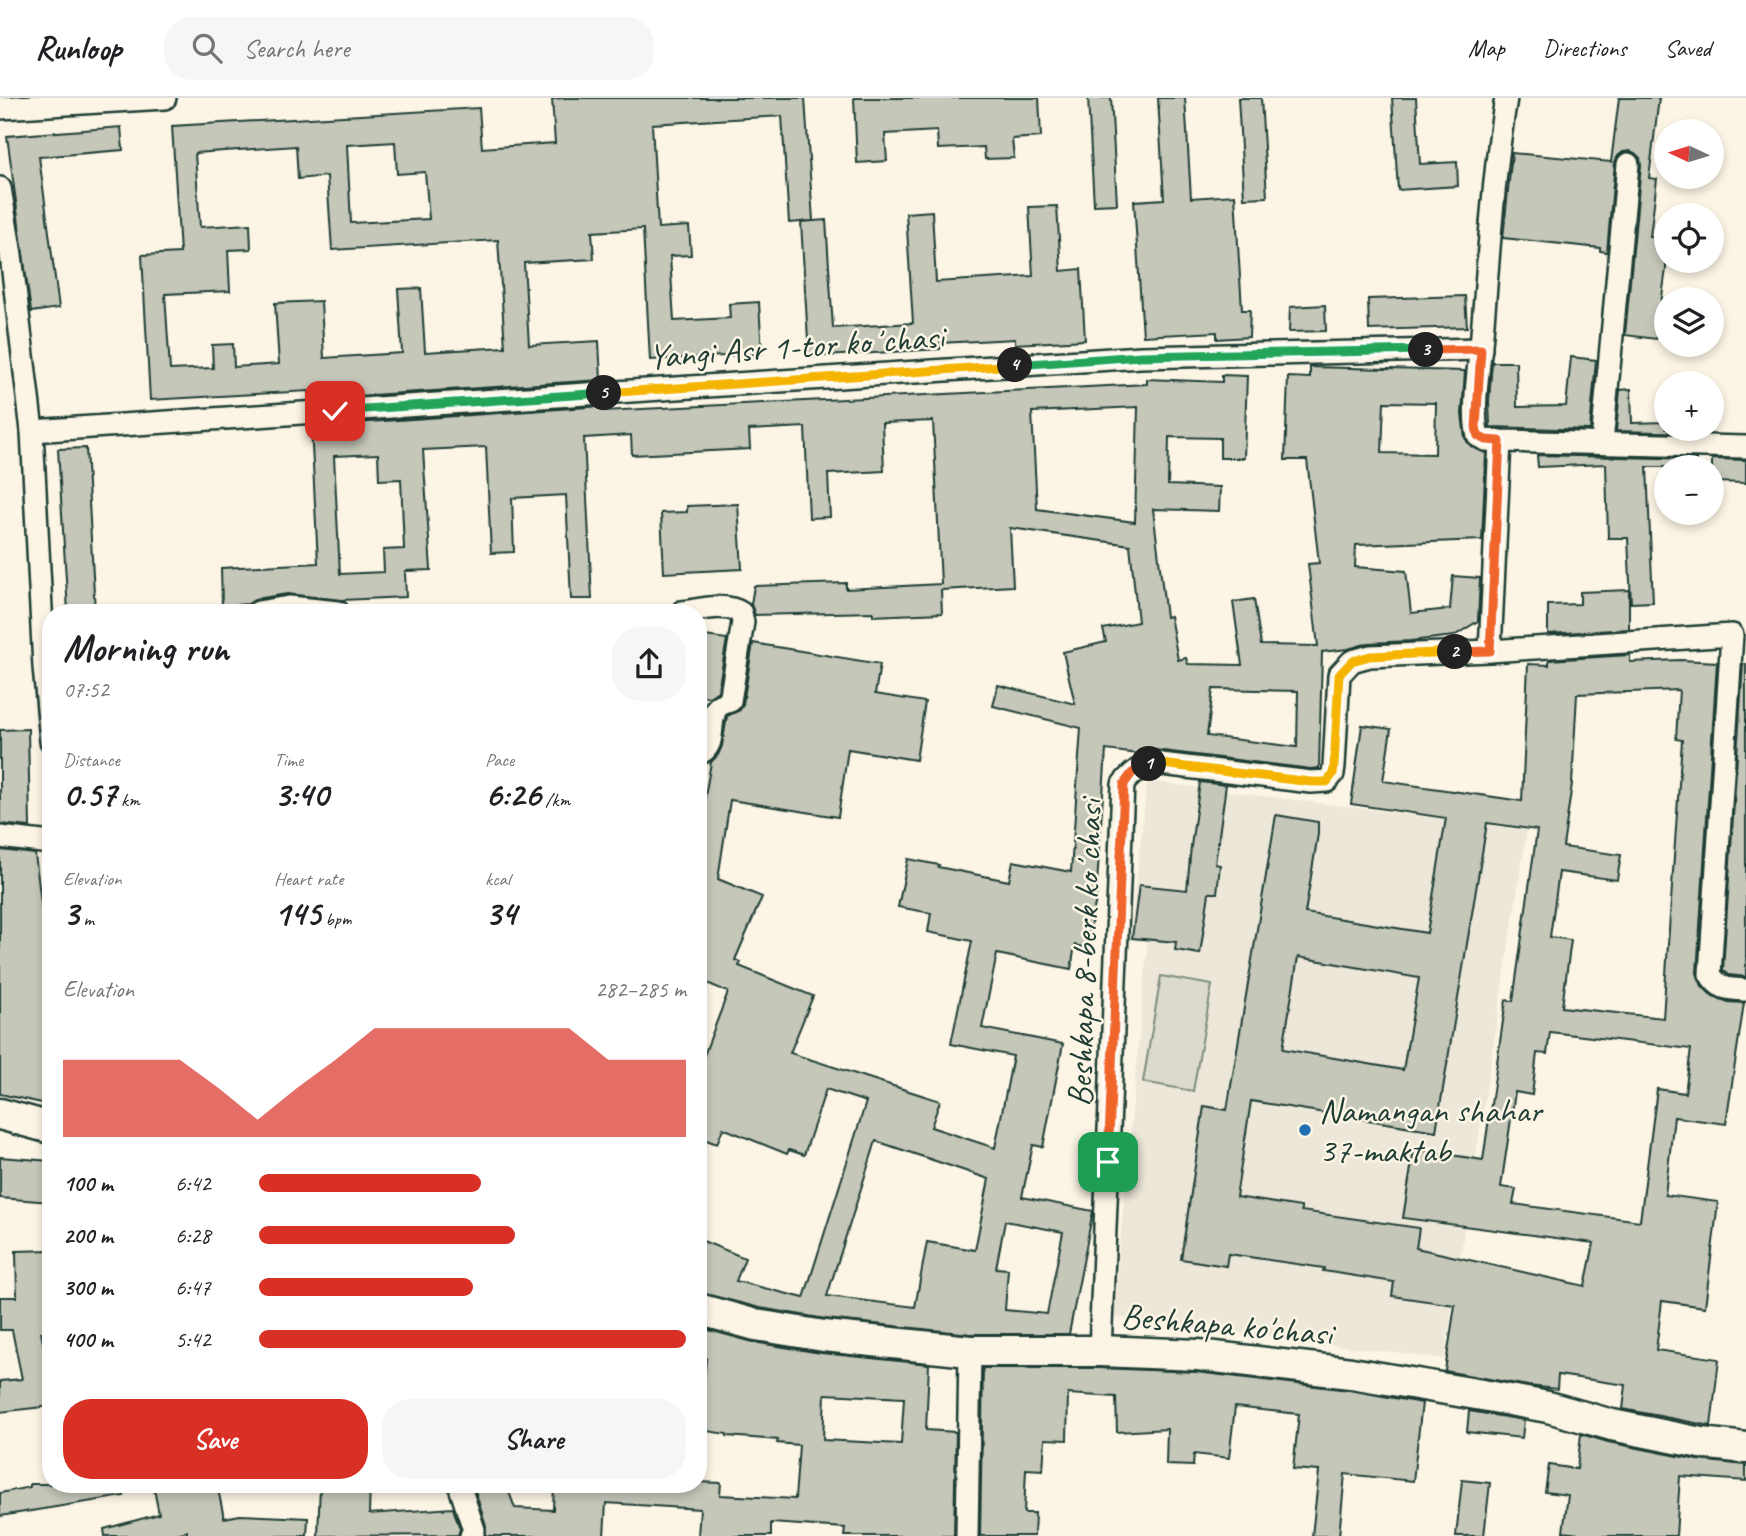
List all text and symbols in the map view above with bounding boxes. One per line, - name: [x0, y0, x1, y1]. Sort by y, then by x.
- search box: [164, 17, 654, 80]
- text: Runloop: [35, 27, 122, 69]
- icon: search: [188, 29, 226, 67]
- text: Search here: [244, 32, 349, 65]
- text: Map: [1468, 33, 1505, 63]
- text: Directions: [1543, 33, 1626, 63]
- text: Saved: [1664, 33, 1711, 63]
- north arrow: [1654, 119, 1724, 189]
- map controls: [1654, 119, 1724, 525]
- button: locate: [1654, 203, 1724, 273]
- button: layers: [1654, 287, 1724, 357]
- street label: Yangi Asr 1-tor koʼchasi: [647, 313, 950, 379]
- pin: 3: [1408, 332, 1444, 368]
- text: 3: [1421, 337, 1430, 361]
- pin: 4: [998, 348, 1032, 382]
- text: 4: [1010, 352, 1019, 376]
- button: +: [1654, 371, 1724, 441]
- pin: 5: [586, 376, 622, 410]
- text: 5: [599, 380, 608, 404]
- pin: [305, 381, 365, 441]
- icon: check: [316, 392, 354, 430]
- button: −: [1654, 455, 1724, 525]
- text: Morning run: [63, 625, 229, 672]
- button: share: [612, 627, 686, 701]
- pin: 2: [1438, 634, 1472, 670]
- text: 2: [1450, 639, 1459, 663]
- text: 07:52: [63, 675, 109, 704]
- pin: 1: [1132, 746, 1166, 782]
- text: Distance: [63, 748, 120, 772]
- text: Time: [274, 748, 303, 772]
- text: Pace: [485, 748, 514, 772]
- text: 1: [1144, 751, 1153, 775]
- text: 0.57: [63, 772, 116, 817]
- text: 3:40: [274, 772, 328, 817]
- text: 6:26: [485, 772, 541, 817]
- text: km: [116, 788, 140, 812]
- text: /km: [541, 788, 570, 812]
- street label: Beshkapa 8-berk koʼchasi: [1057, 794, 1113, 1107]
- text: Elevation: [63, 867, 121, 891]
- text: Heart rate: [274, 867, 343, 891]
- text: kcal: [485, 867, 510, 891]
- text: 3: [63, 891, 79, 936]
- text: 145: [274, 891, 321, 936]
- text: 34: [485, 891, 517, 936]
- text: m: [79, 907, 94, 931]
- text: bpm: [321, 907, 351, 931]
- text: Elevation: [63, 975, 134, 1004]
- text: 282–285 m: [595, 975, 686, 1004]
- place label: Namangan shahar 37-maktab: [1319, 1088, 1544, 1173]
- marker: Namangan shahar 37-maktab: [1297, 1122, 1313, 1138]
- pin: [1078, 1132, 1138, 1192]
- icon: arrive: [1089, 1143, 1127, 1181]
- text: 100 m: [63, 1169, 113, 1198]
- text: 6:42: [175, 1169, 211, 1198]
- text: 200 m: [63, 1221, 113, 1250]
- text: 6:28: [175, 1221, 211, 1250]
- text: 300 m: [63, 1273, 113, 1302]
- text: 6:47: [175, 1273, 211, 1302]
- street label: Beshkapa ko'chasi: [1120, 1293, 1339, 1357]
- text: 400 m: [63, 1325, 113, 1354]
- text: 5:42: [175, 1325, 211, 1354]
- button: Save: [63, 1399, 368, 1479]
- button: Share: [382, 1399, 686, 1479]

